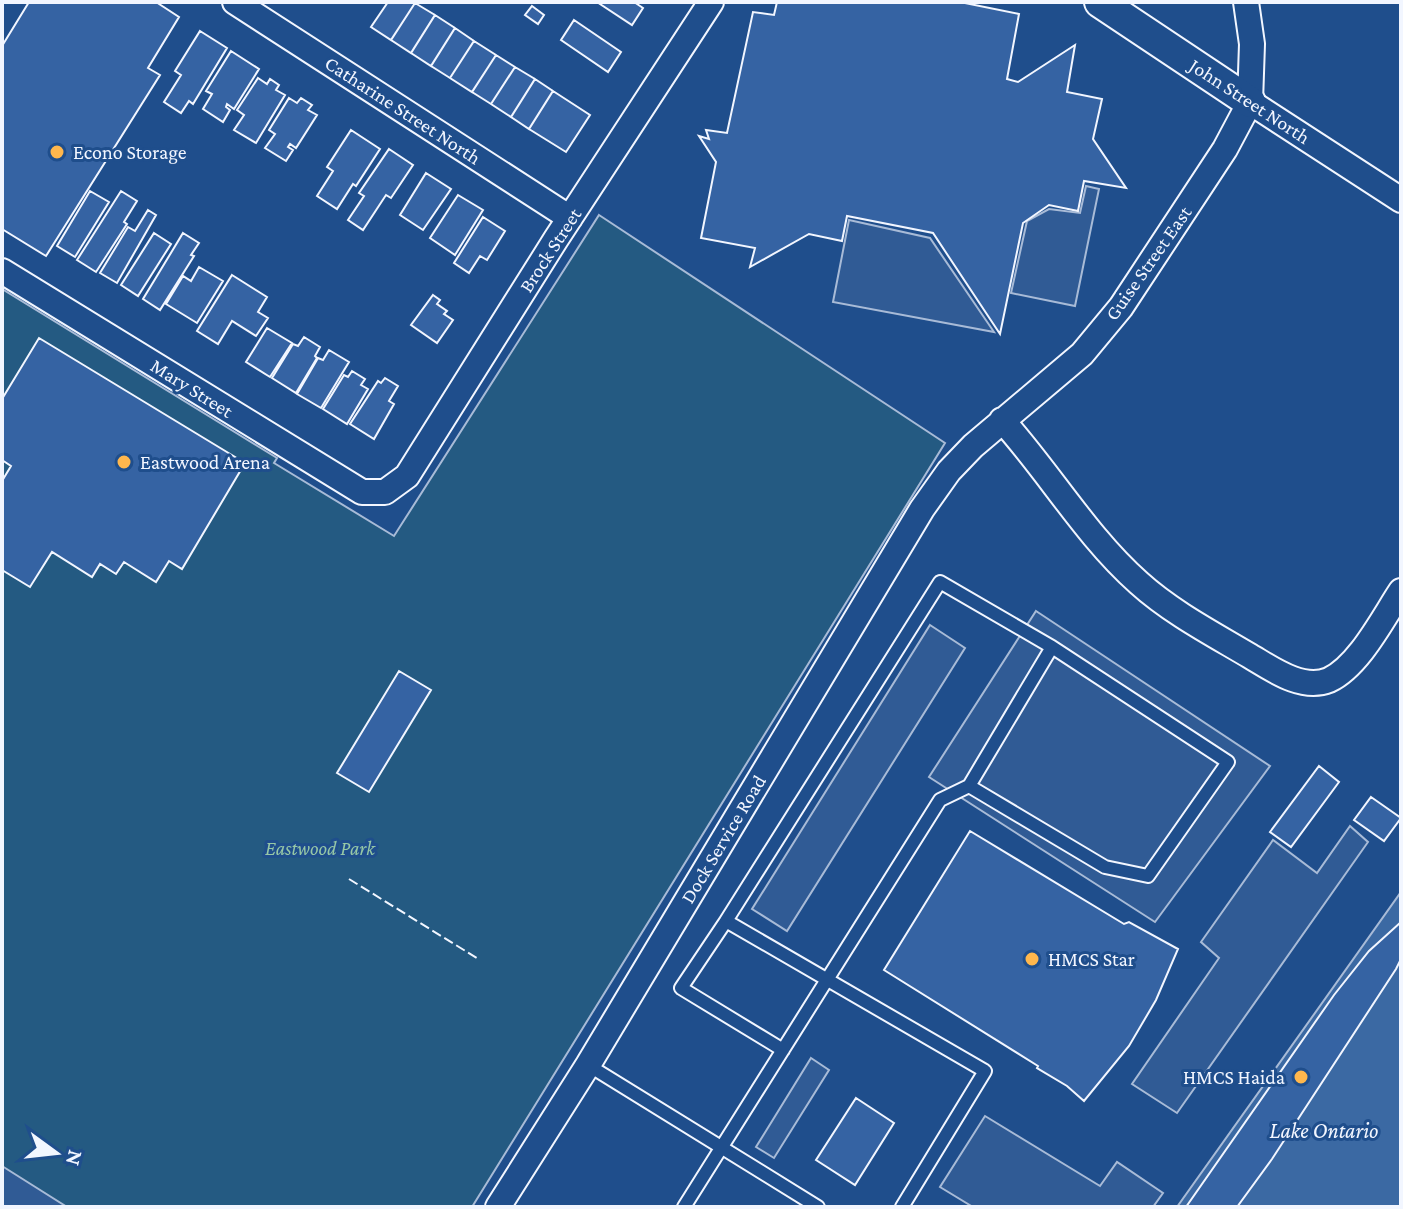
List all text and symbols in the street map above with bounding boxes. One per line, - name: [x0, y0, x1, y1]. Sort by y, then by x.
- street label: Catharine Street North: [321, 51, 485, 169]
- street label: John Street North: [1183, 53, 1315, 149]
- place label: Econo Storage: [73, 141, 187, 164]
- marker: Econo Storage: [48, 143, 66, 161]
- street label: Guise Street East: [1101, 201, 1196, 324]
- street label: Brock Street: [515, 203, 586, 296]
- street label: Mary Street: [146, 354, 238, 423]
- place label: Eastwood Arena: [140, 451, 270, 473]
- marker: Eastwood Arena: [115, 453, 133, 471]
- street label: Dock Service Road: [676, 770, 770, 907]
- park label: Eastwood Park: [265, 837, 376, 859]
- place label: HMCS Star: [1048, 948, 1135, 970]
- marker: HMCS Star: [1023, 950, 1041, 968]
- place label: HMCS Haida: [1183, 1066, 1285, 1088]
- marker: HMCS Haida: [1292, 1068, 1310, 1086]
- north arrow: [16, 1113, 96, 1193]
- water label: Lake Ontario: [1270, 1118, 1378, 1143]
- text: N: [61, 1148, 89, 1169]

